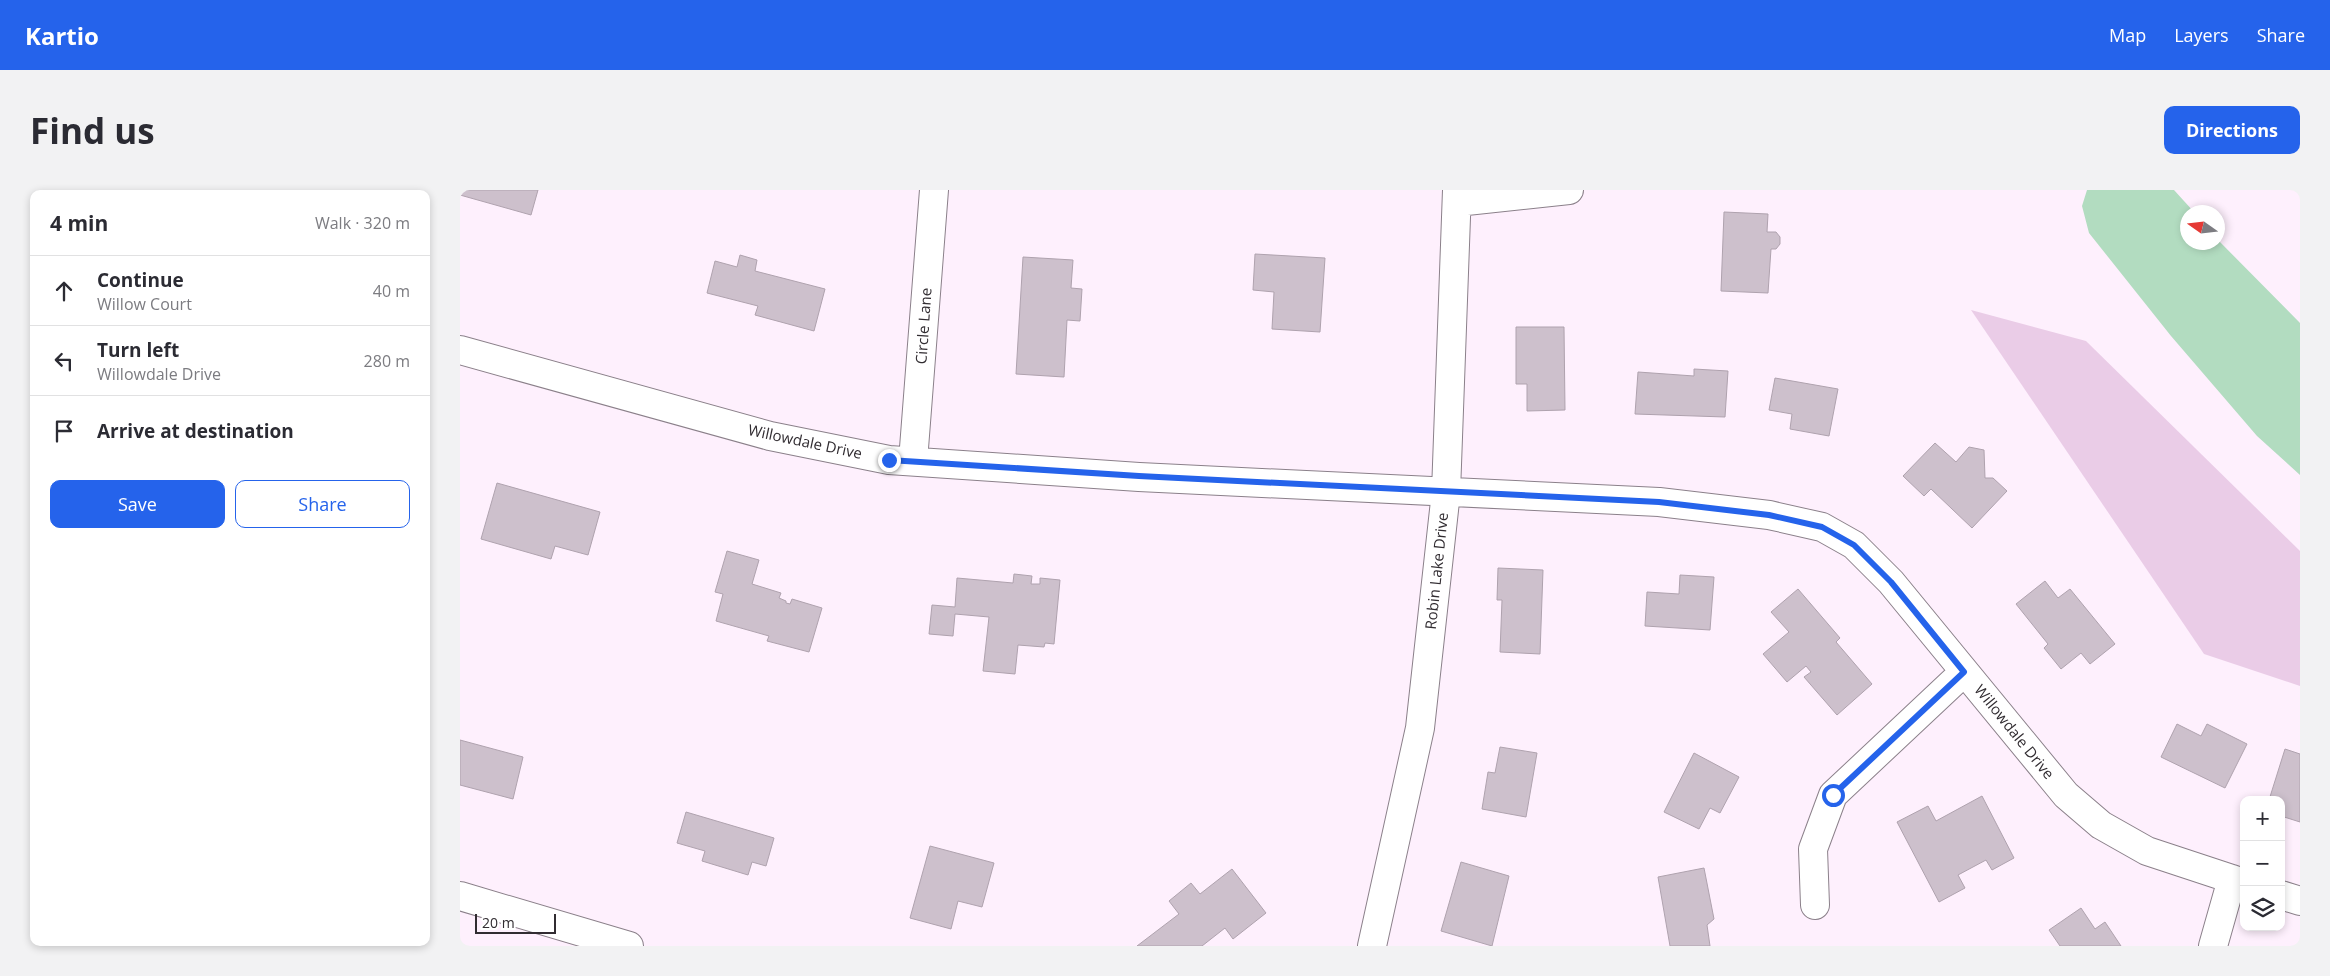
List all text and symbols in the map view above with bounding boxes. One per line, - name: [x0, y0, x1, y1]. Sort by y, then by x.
- text: Kartio: [25, 19, 99, 52]
- text: Map: [2109, 23, 2146, 47]
- text: Layers: [2174, 23, 2229, 47]
- text: Share: [2257, 23, 2305, 47]
- button: Directions: [2164, 106, 2300, 154]
- text: Find us: [30, 107, 155, 154]
- north arrow: [2180, 205, 2225, 250]
- text: 4 min: [50, 209, 108, 237]
- text: Walk · 320 m: [315, 212, 410, 234]
- text: Continue: [97, 267, 184, 293]
- icon: ahead: [50, 277, 78, 305]
- text: 40 m: [373, 280, 410, 302]
- street label: Circle Lane: [910, 287, 936, 365]
- text: Willow Court: [97, 293, 192, 315]
- text: Turn left: [97, 337, 179, 363]
- icon: left: [50, 347, 78, 375]
- text: 280 m: [364, 350, 410, 372]
- text: Willowdale Drive: [97, 363, 221, 385]
- icon: arrive: [50, 417, 78, 445]
- text: Arrive at destination: [97, 418, 294, 444]
- street label: Willowdale Drive: [746, 419, 864, 463]
- route end: [878, 449, 901, 472]
- button: Save: [50, 480, 225, 528]
- button: Share: [235, 480, 410, 528]
- street label: Robin Lake Drive: [1420, 511, 1452, 630]
- street label: Willowdale Drive: [1970, 680, 2059, 783]
- route start: [1822, 784, 1845, 807]
- map controls: [2240, 796, 2285, 931]
- button: +: [2240, 796, 2285, 841]
- button: −: [2240, 841, 2285, 886]
- button: layers: [2240, 886, 2285, 931]
- scale bar: [475, 911, 556, 934]
- text: 20 m: [482, 913, 515, 932]

